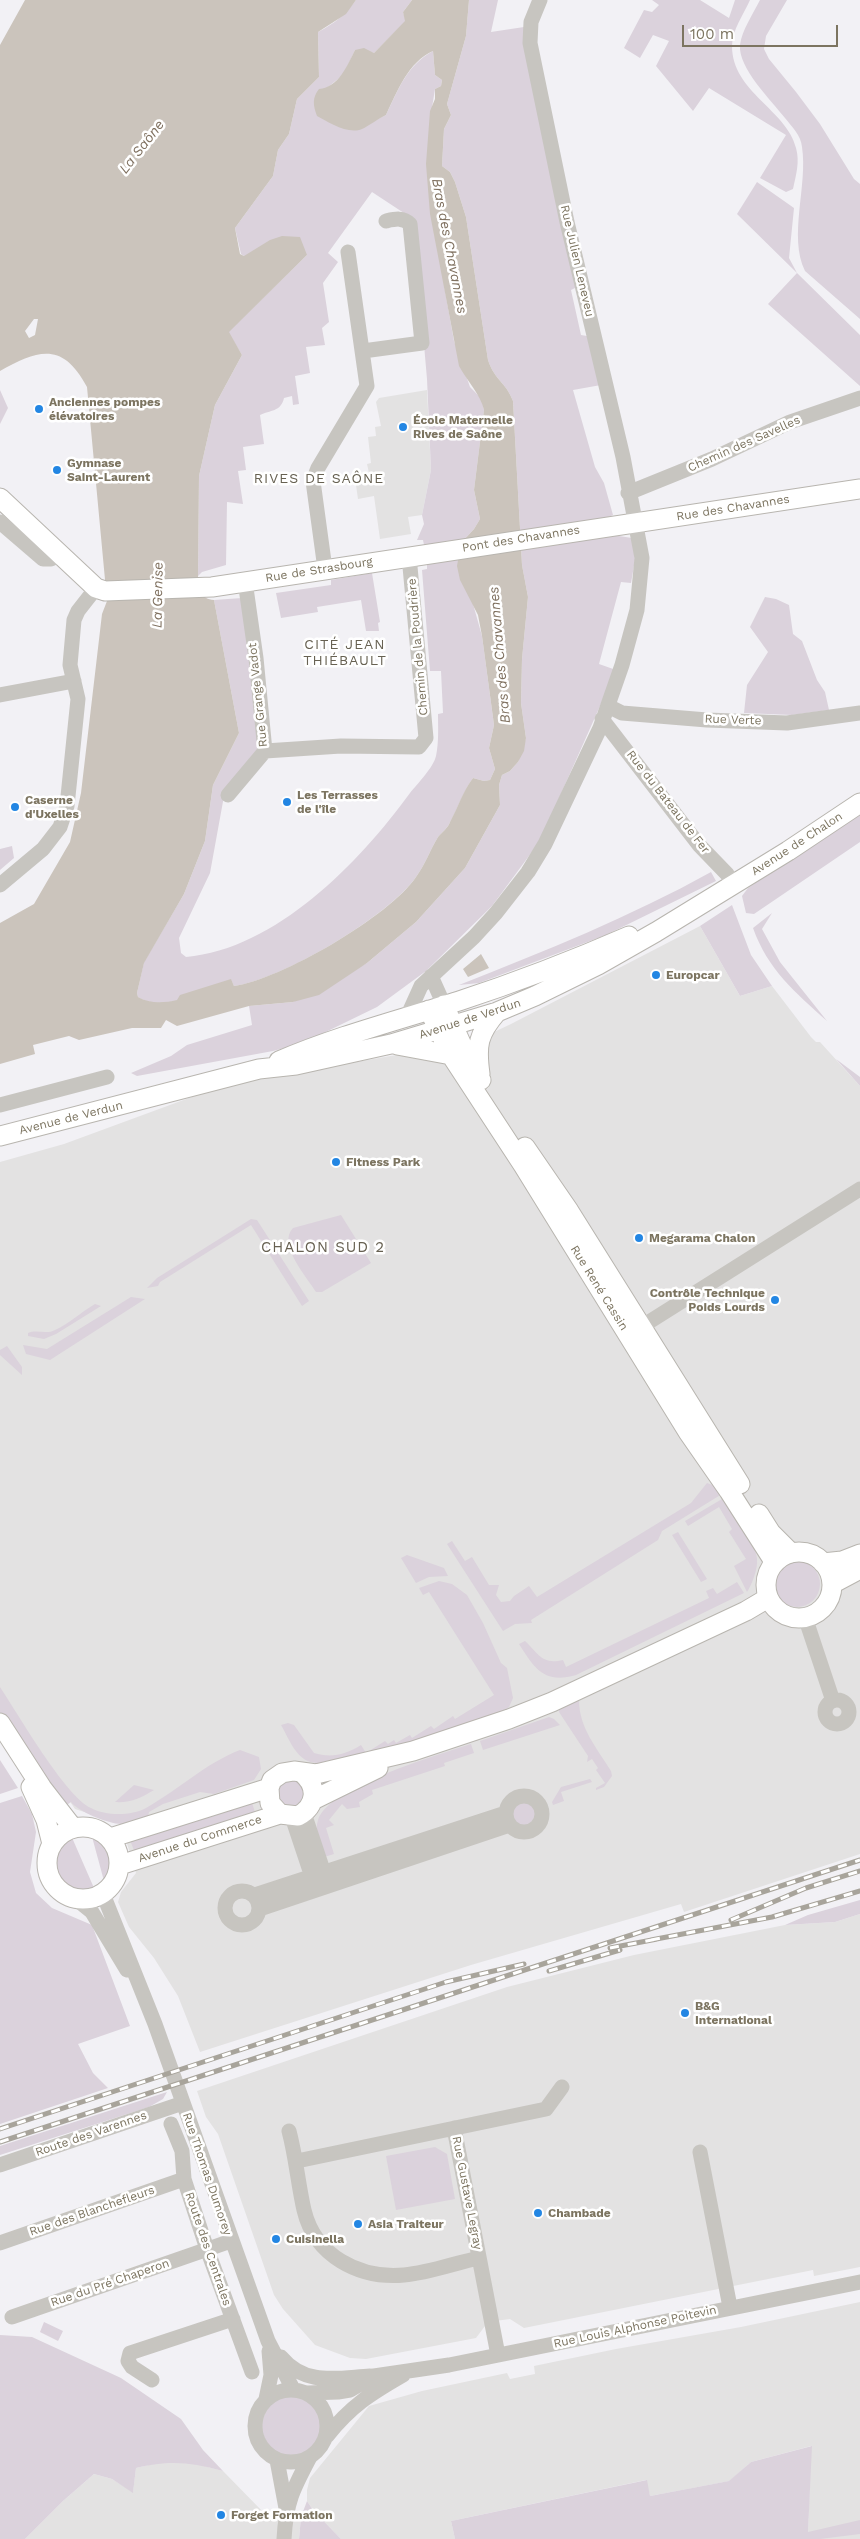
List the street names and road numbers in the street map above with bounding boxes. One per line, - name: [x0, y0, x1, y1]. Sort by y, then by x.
- street label: Rue Julien Leneveu: [557, 204, 597, 318]
- street label: Chemin des Savelles: [686, 413, 802, 475]
- street label: Rue des Chavannes: [675, 492, 791, 524]
- street label: Pont des Chavannes: [461, 523, 581, 555]
- street label: Rue de Strasbourg: [264, 554, 374, 586]
- street label: Chemin de la Poudrière: [405, 578, 431, 716]
- street label: Rue Grange Vadot: [245, 642, 271, 748]
- street label: Rue Verte: [704, 712, 762, 728]
- street label: Rue du Bateau de Fer: [623, 748, 713, 856]
- street label: Avenue de Chalon: [749, 809, 845, 879]
- street label: Avenue de Verdun: [417, 996, 523, 1042]
- street label: Avenue de Verdun: [18, 1098, 124, 1138]
- street label: Rue René Cassin: [567, 1243, 631, 1333]
- street label: Avenue du Commerce: [136, 1812, 264, 1866]
- street label: Route des Varennes: [33, 2108, 149, 2160]
- street label: Rue Thomas Dumorey: [179, 2111, 235, 2237]
- street label: Rue Gustave Legray: [449, 2135, 485, 2251]
- street label: Rue des Blanchefleurs: [27, 2183, 157, 2239]
- street label: Route des Centrales: [182, 2190, 234, 2308]
- street label: Rue du Pré Chaperon: [49, 2256, 171, 2310]
- street label: Rue Louis Alphonse Poitevin: [552, 2303, 718, 2351]

